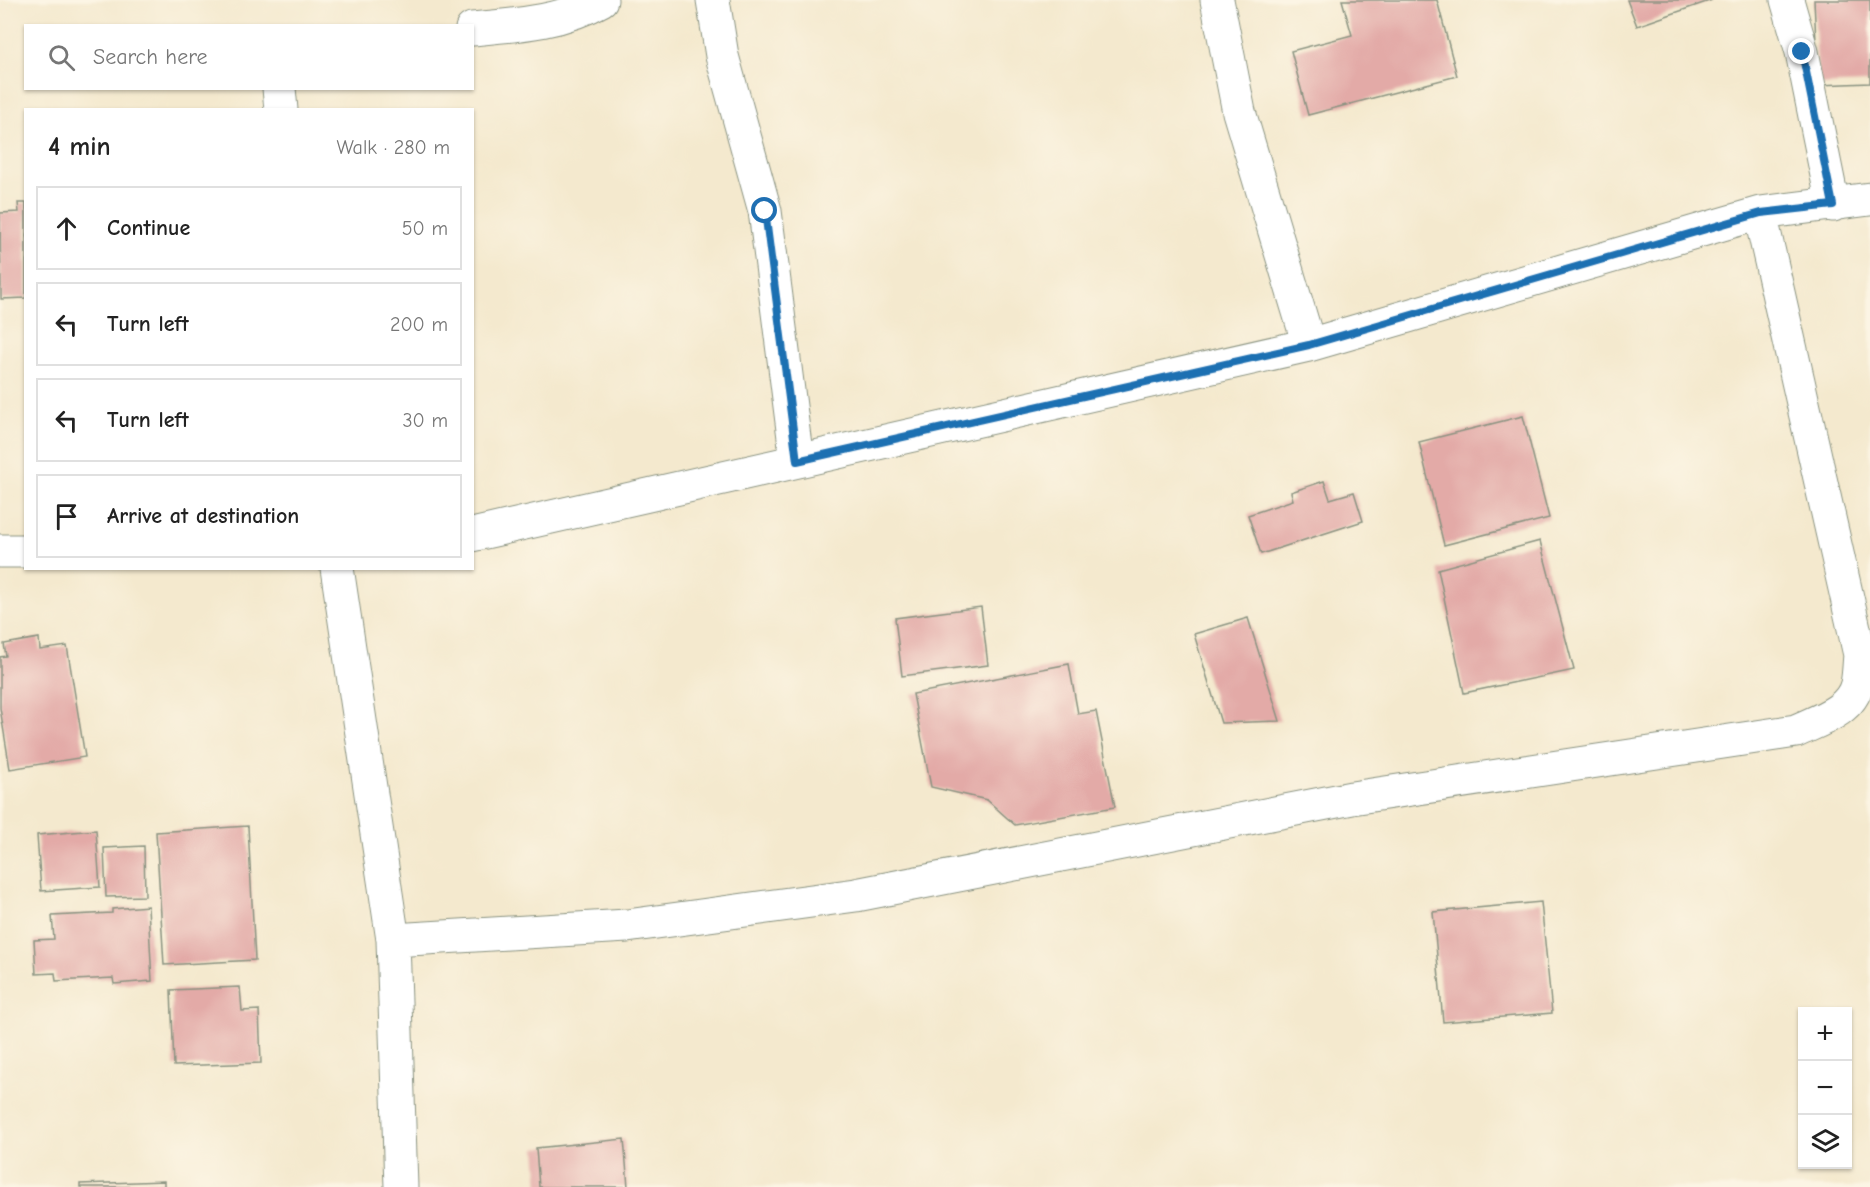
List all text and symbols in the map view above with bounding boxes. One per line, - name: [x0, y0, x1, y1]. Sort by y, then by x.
- search box: [24, 24, 474, 90]
- route end: [1788, 38, 1814, 64]
- icon: search: [45, 41, 78, 74]
- text: Search here: [93, 44, 208, 70]
- text: 4 min: [48, 132, 111, 162]
- text: Walk · 280 m: [337, 136, 450, 159]
- route start: [751, 197, 777, 223]
- icon: ahead: [50, 212, 83, 245]
- text: Continue: [107, 215, 190, 241]
- text: 50 m: [402, 217, 448, 240]
- icon: left: [50, 308, 83, 341]
- text: Turn left: [107, 311, 189, 337]
- text: 200 m: [390, 313, 448, 336]
- icon: left: [50, 404, 83, 437]
- text: Turn left: [107, 407, 189, 433]
- text: 30 m: [402, 409, 448, 432]
- icon: arrive: [50, 500, 83, 533]
- text: Arrive at destination: [107, 503, 299, 529]
- map controls: [1798, 1007, 1852, 1169]
- button: +: [1798, 1007, 1852, 1061]
- button: −: [1798, 1061, 1852, 1115]
- button: layers: [1798, 1115, 1852, 1169]

